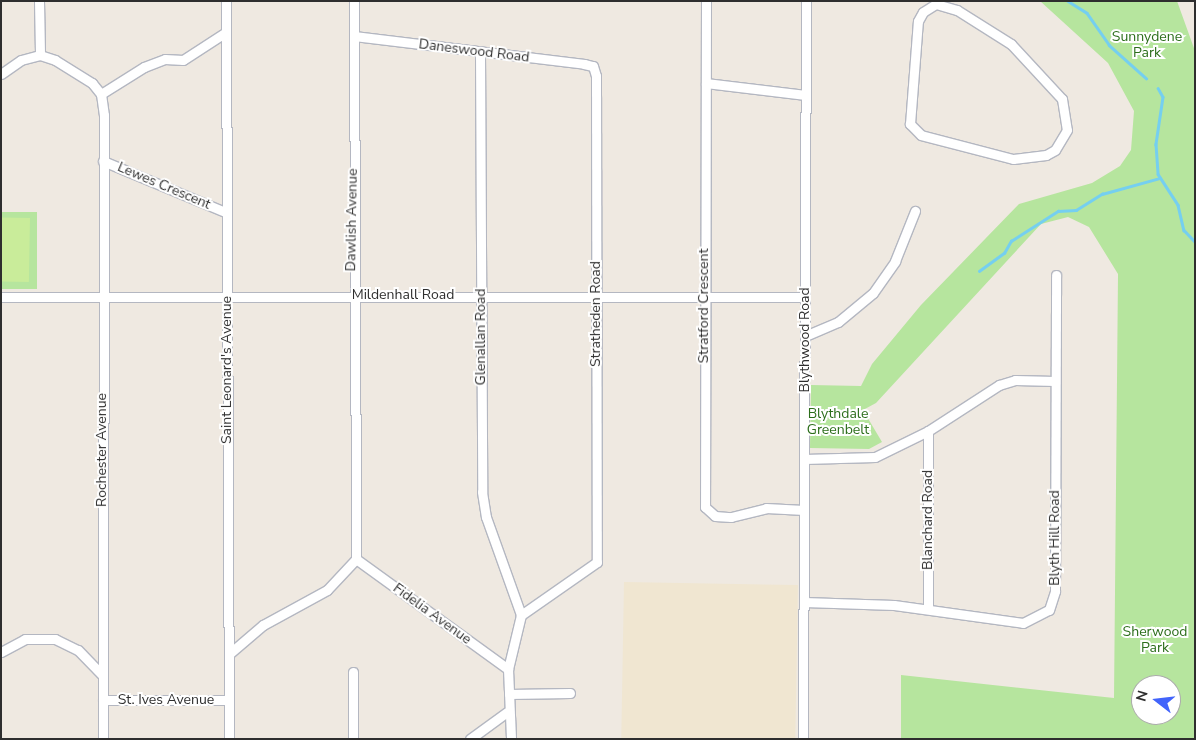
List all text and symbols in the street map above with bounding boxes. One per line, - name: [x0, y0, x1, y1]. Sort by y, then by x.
- park label: Sunnydene Park: [1112, 29, 1182, 62]
- street label: Daneswood Road: [418, 36, 530, 66]
- street label: Lewes Crescent: [115, 159, 213, 213]
- street label: Dawlish Avenue: [343, 168, 361, 272]
- street label: Stratford Crescent: [696, 249, 712, 363]
- street label: Stratheden Road: [588, 261, 604, 367]
- street label: Mildenhall Road: [352, 287, 454, 303]
- street label: Blythwood Road: [797, 287, 813, 393]
- street label: Glenallan Road: [473, 289, 489, 385]
- street label: Saint Leonard's Avenue: [219, 296, 235, 444]
- street label: Rochester Avenue: [94, 393, 110, 507]
- park label: Blythdale Greenbelt: [807, 406, 869, 438]
- street label: Blanchard Road: [920, 470, 936, 570]
- street label: Blyth Hill Road: [1047, 490, 1063, 586]
- street label: Fidelia Avenue: [390, 580, 474, 648]
- park label: Sherwood Park: [1123, 624, 1187, 656]
- north arrow: [1131, 675, 1181, 725]
- text: N: [1131, 688, 1153, 704]
- street label: St. Ives Avenue: [118, 692, 214, 708]

